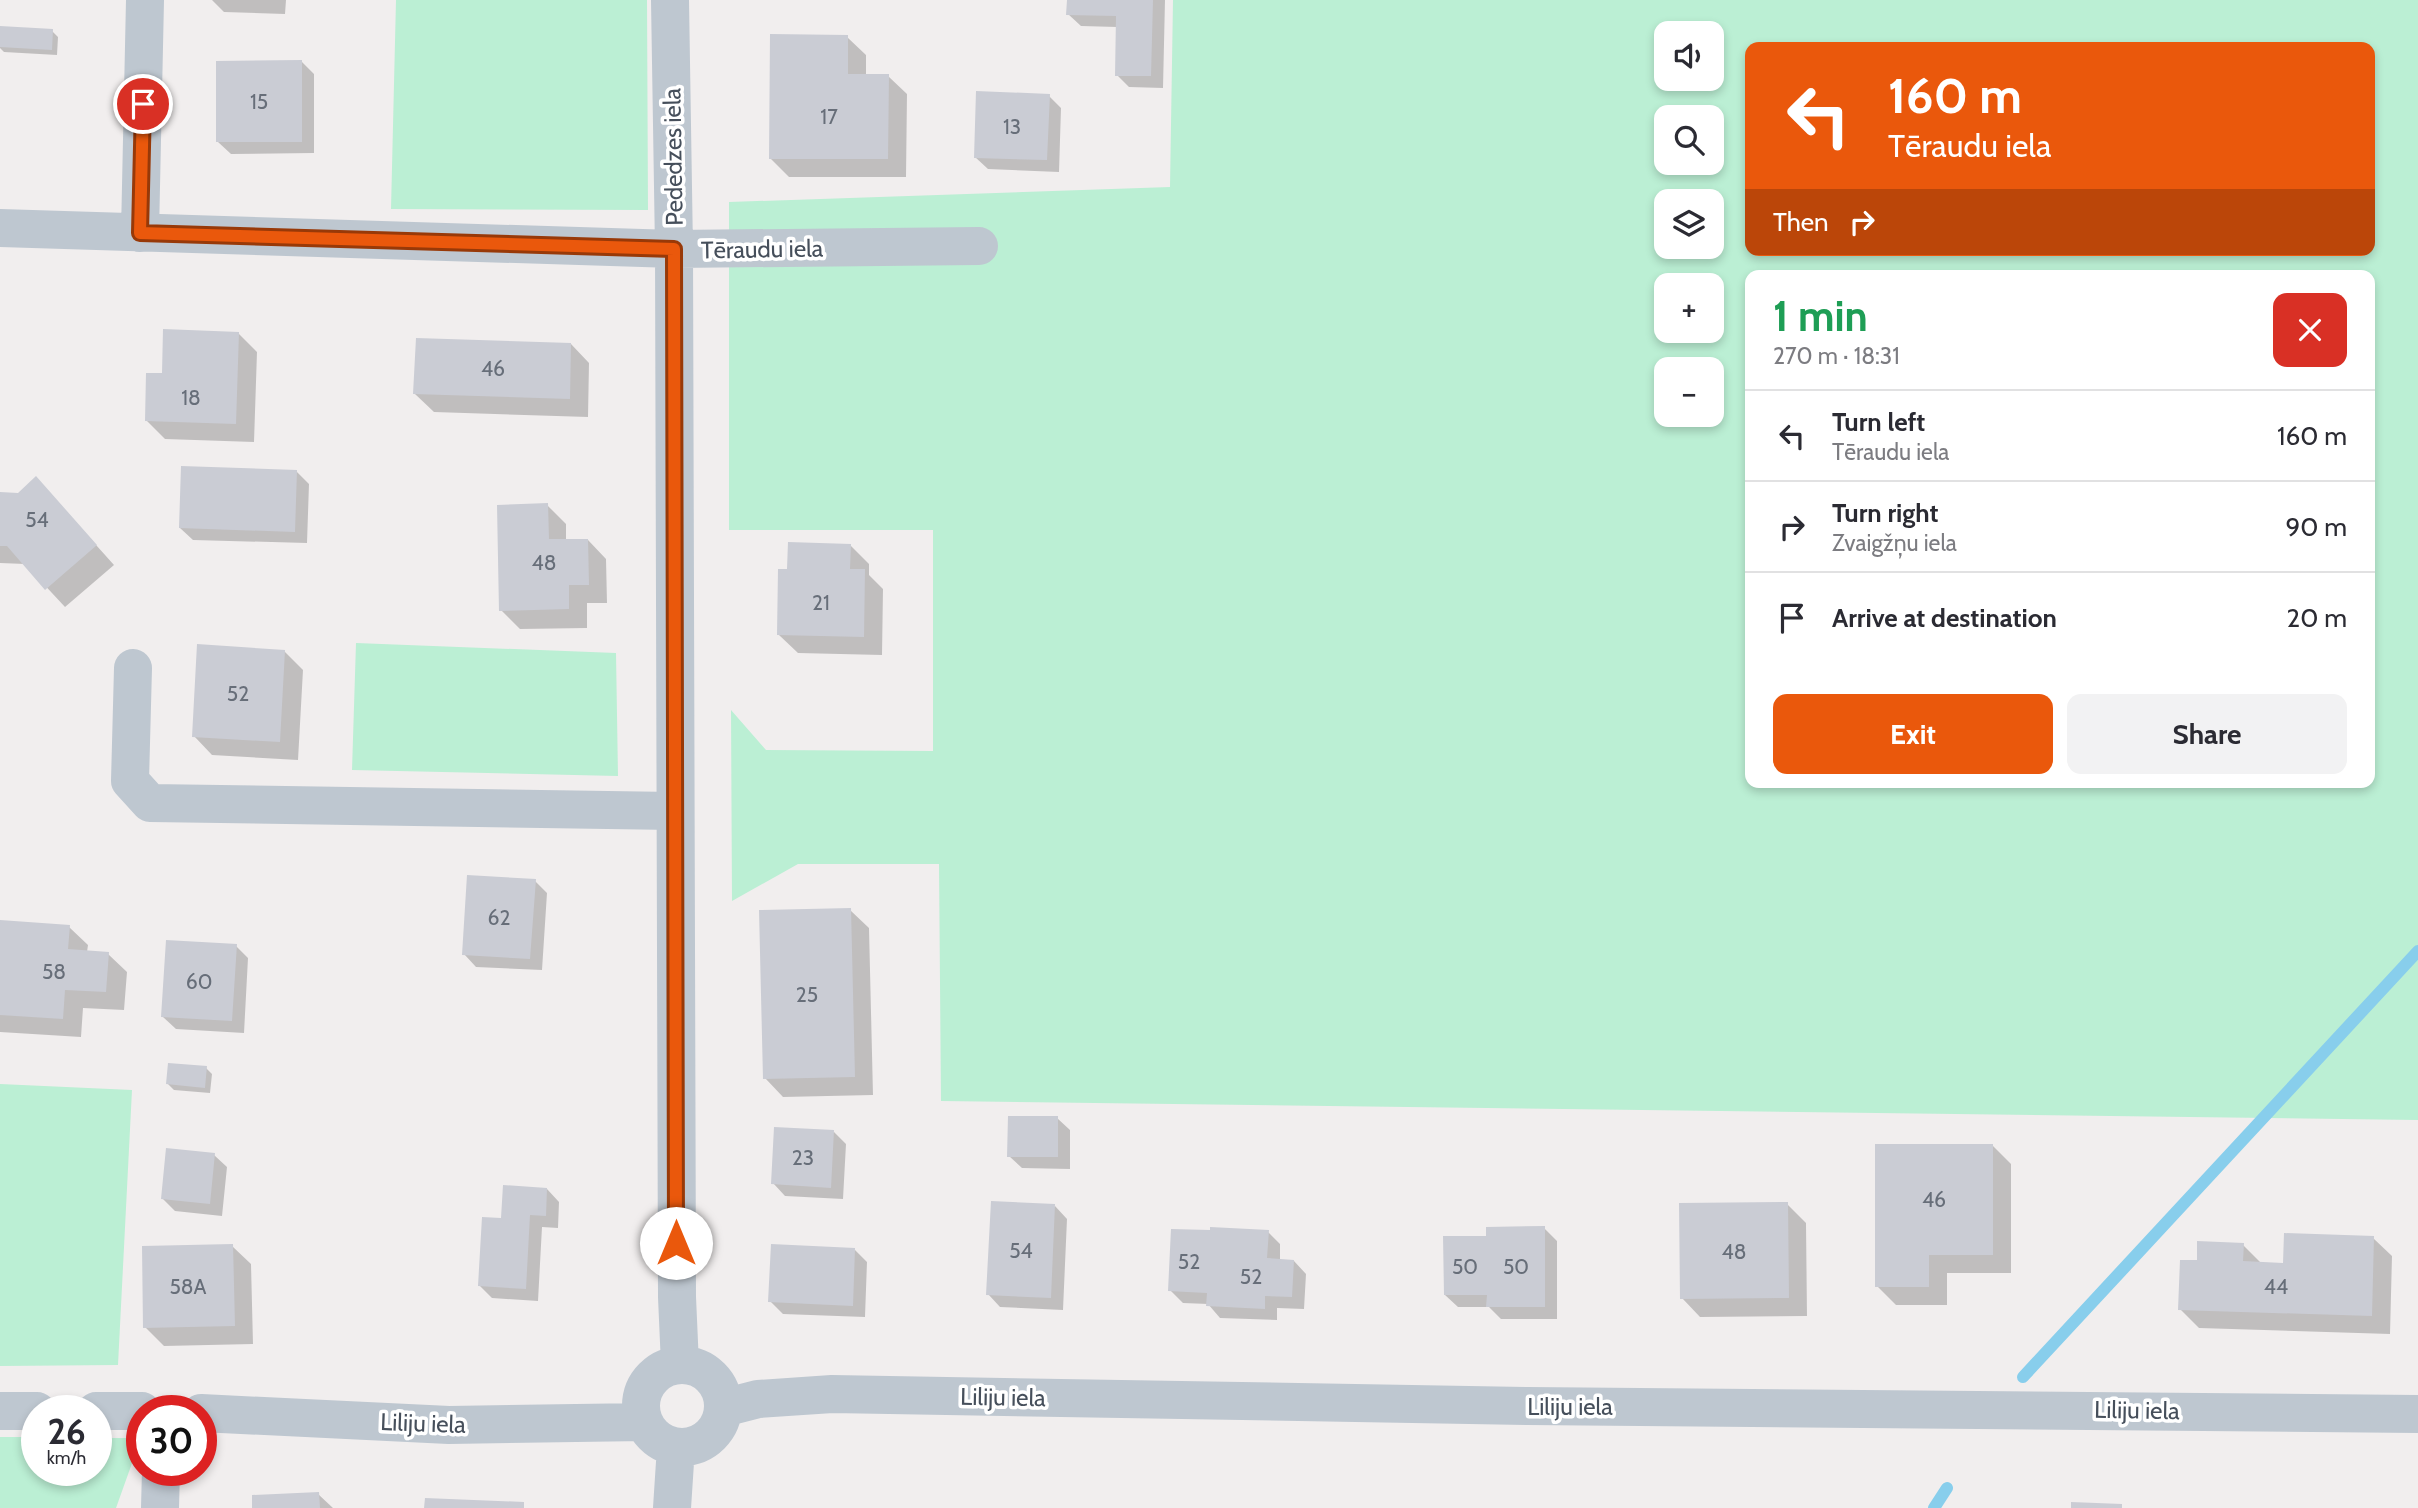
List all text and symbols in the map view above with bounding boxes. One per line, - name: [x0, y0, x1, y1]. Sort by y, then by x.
- map controls: [1654, 21, 1724, 427]
- button: sound: [1654, 21, 1724, 91]
- text: 160 m: [1888, 66, 2022, 125]
- icon: left: [1773, 70, 1864, 161]
- pin: [113, 74, 173, 134]
- icon: arrive: [124, 85, 162, 123]
- street label: Pededzes iela: [657, 87, 689, 226]
- house number: 15: [250, 89, 268, 114]
- house number: 17: [820, 104, 838, 129]
- button: search: [1654, 105, 1724, 175]
- house number: 13: [1003, 114, 1021, 139]
- text: Tēraudu iela: [1888, 126, 2051, 165]
- button: layers: [1654, 189, 1724, 259]
- icon: right: [1843, 203, 1881, 241]
- text: Then: [1773, 206, 1829, 238]
- street label: Tēraudu iela: [701, 233, 824, 265]
- button: +: [1654, 273, 1724, 343]
- text: 1 min: [1773, 290, 1868, 342]
- button: close: [2273, 293, 2347, 367]
- text: 270 m · 18:31: [1773, 342, 1900, 370]
- house number: 46: [481, 356, 505, 381]
- button: −: [1654, 357, 1724, 427]
- house number: 18: [181, 385, 201, 410]
- text: Turn left: [1832, 406, 1925, 438]
- icon: left: [1773, 417, 1811, 455]
- text: 160 m: [2277, 420, 2347, 452]
- text: Tēraudu iela: [1832, 438, 1949, 466]
- text: Turn right: [1832, 497, 1938, 529]
- house number: 54: [25, 507, 49, 532]
- icon: right: [1773, 508, 1811, 546]
- text: 90 m: [2285, 511, 2347, 543]
- text: Zvaigžņu iela: [1832, 529, 1957, 557]
- house number: 48: [532, 550, 556, 575]
- house number: 21: [812, 590, 830, 615]
- icon: arrive: [1773, 599, 1811, 637]
- text: Arrive at destination: [1832, 602, 2057, 634]
- text: 20 m: [2287, 602, 2347, 634]
- house number: 52: [227, 681, 249, 706]
- button: Exit: [1773, 694, 2053, 774]
- button: Share: [2067, 694, 2347, 774]
- house number: 62: [488, 905, 510, 930]
- house number: 58: [42, 959, 66, 984]
- house number: 60: [186, 969, 212, 994]
- house number: 25: [796, 982, 818, 1007]
- house number: 23: [792, 1145, 814, 1170]
- house number: 46: [1922, 1187, 1946, 1212]
- position arrow: [639, 1206, 713, 1280]
- house number: 54: [1009, 1238, 1033, 1263]
- house number: 48: [1722, 1239, 1746, 1264]
- house number: 52: [1178, 1249, 1200, 1274]
- house number: 50: [1452, 1254, 1478, 1279]
- house number: 50: [1503, 1254, 1529, 1279]
- house number: 52: [1240, 1264, 1262, 1289]
- house number: 58A: [169, 1274, 207, 1299]
- house number: 44: [2264, 1274, 2288, 1299]
- street label: Liliju iela: [960, 1382, 1046, 1412]
- street label: Liliju iela: [1527, 1392, 1613, 1421]
- speed limit sign: 30: [126, 1395, 217, 1486]
- street label: Liliju iela: [2094, 1395, 2180, 1425]
- street label: Liliju iela: [380, 1407, 467, 1439]
- text: 26: [47, 1410, 86, 1453]
- text: km/h: [47, 1447, 86, 1469]

